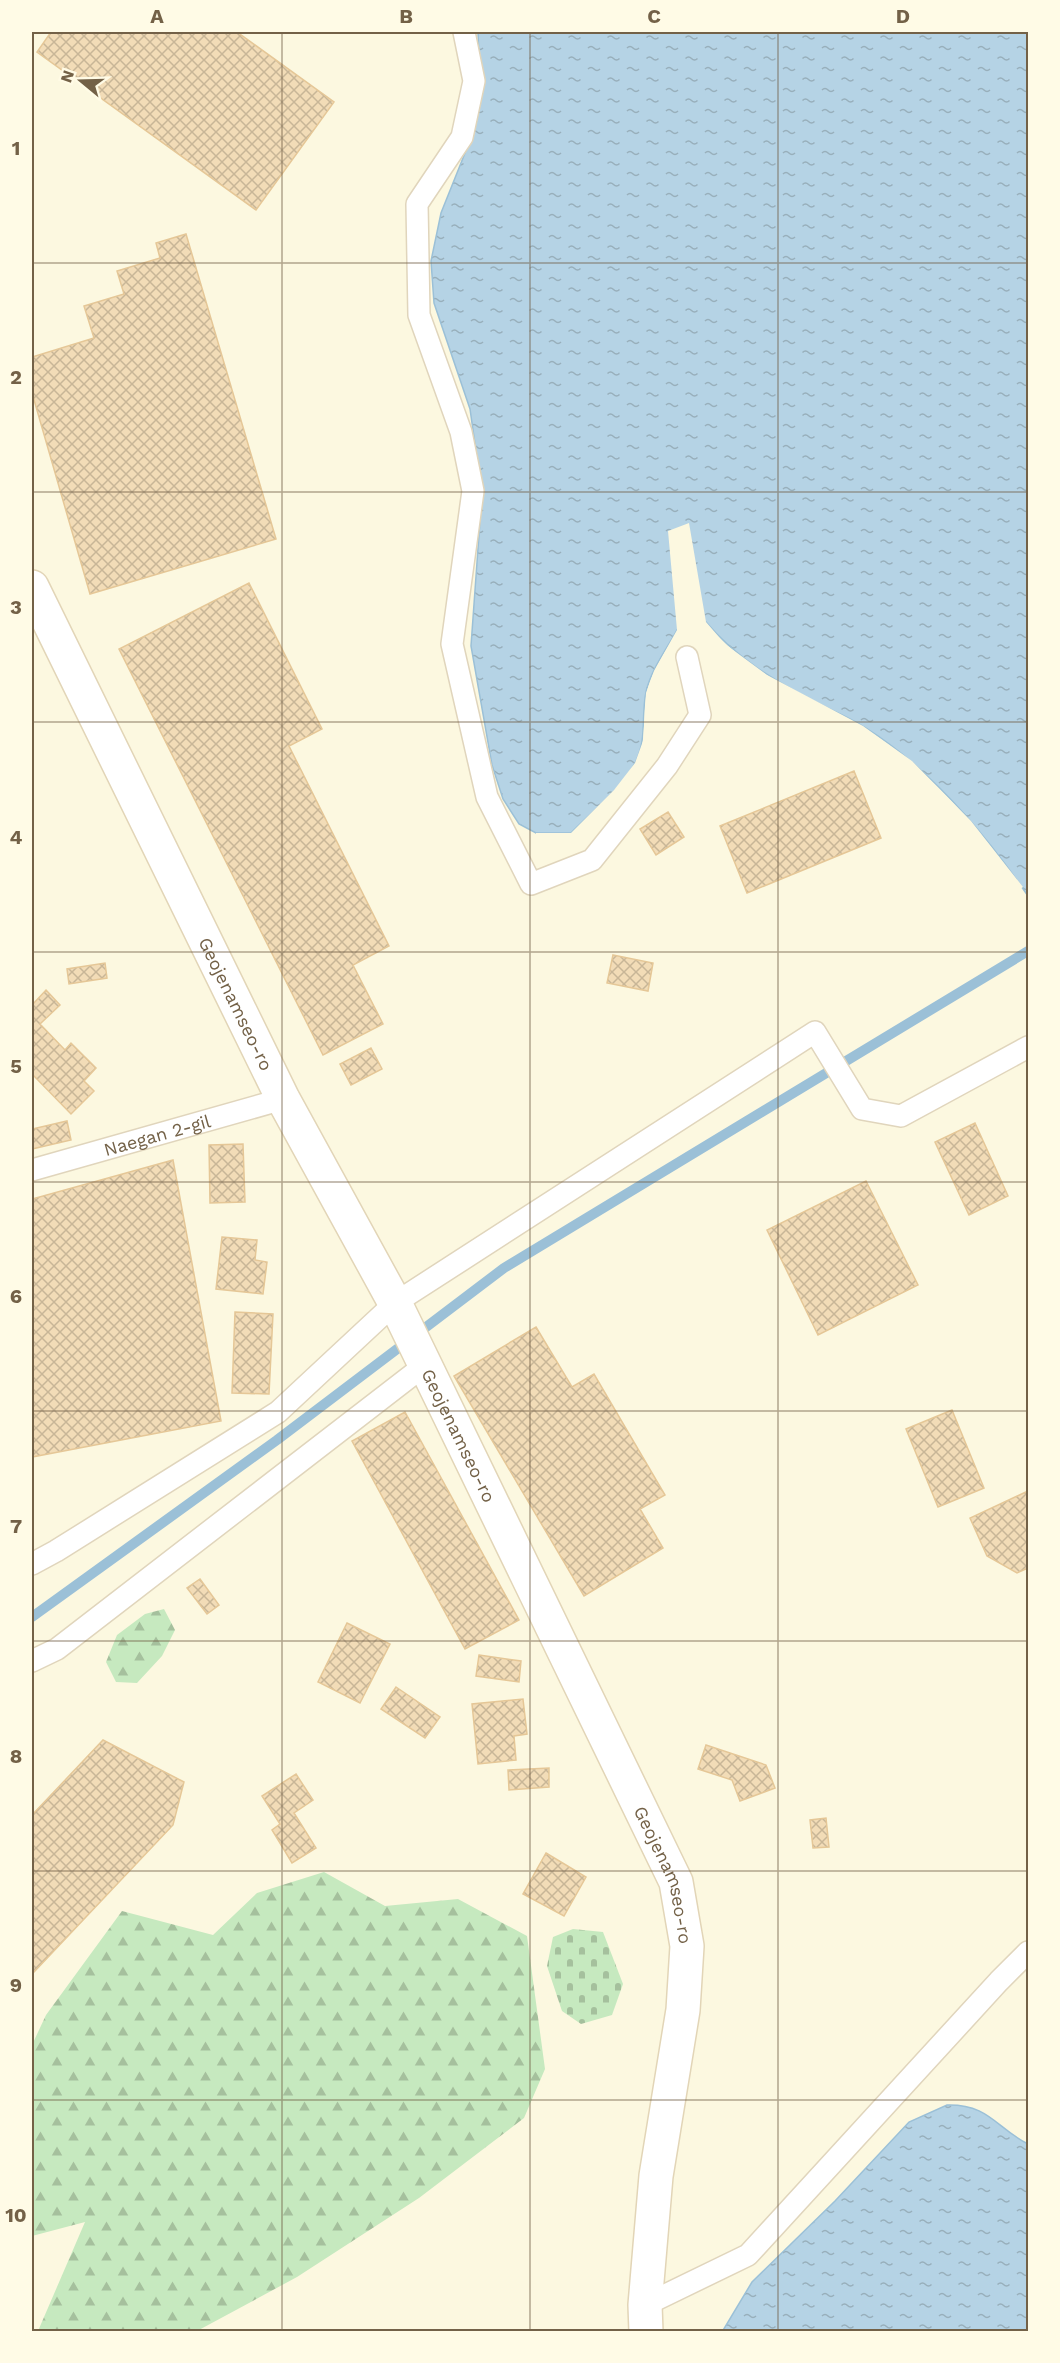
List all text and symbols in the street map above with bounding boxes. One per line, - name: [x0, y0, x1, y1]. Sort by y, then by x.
- text: A: [150, 4, 164, 28]
- text: B: [399, 4, 413, 28]
- text: C: [647, 4, 661, 28]
- text: D: [896, 4, 910, 28]
- north arrow: [51, 51, 111, 111]
- text: N: [56, 68, 78, 85]
- text: 1: [12, 136, 20, 160]
- text: 2: [10, 365, 22, 389]
- text: 3: [10, 595, 22, 619]
- text: 4: [10, 825, 23, 849]
- street label: Geojenamseo-ro: [195, 934, 278, 1074]
- text: 5: [10, 1054, 22, 1078]
- street label: Naegan 2-gil: [101, 1109, 213, 1160]
- text: 6: [10, 1284, 22, 1308]
- street label: Geojenamseo-ro: [418, 1365, 500, 1505]
- text: 7: [10, 1514, 22, 1538]
- text: 8: [10, 1744, 22, 1768]
- street label: Geojenamseo-ro: [630, 1802, 697, 1945]
- text: 9: [10, 1973, 22, 1997]
- text: 10: [5, 2203, 27, 2227]

